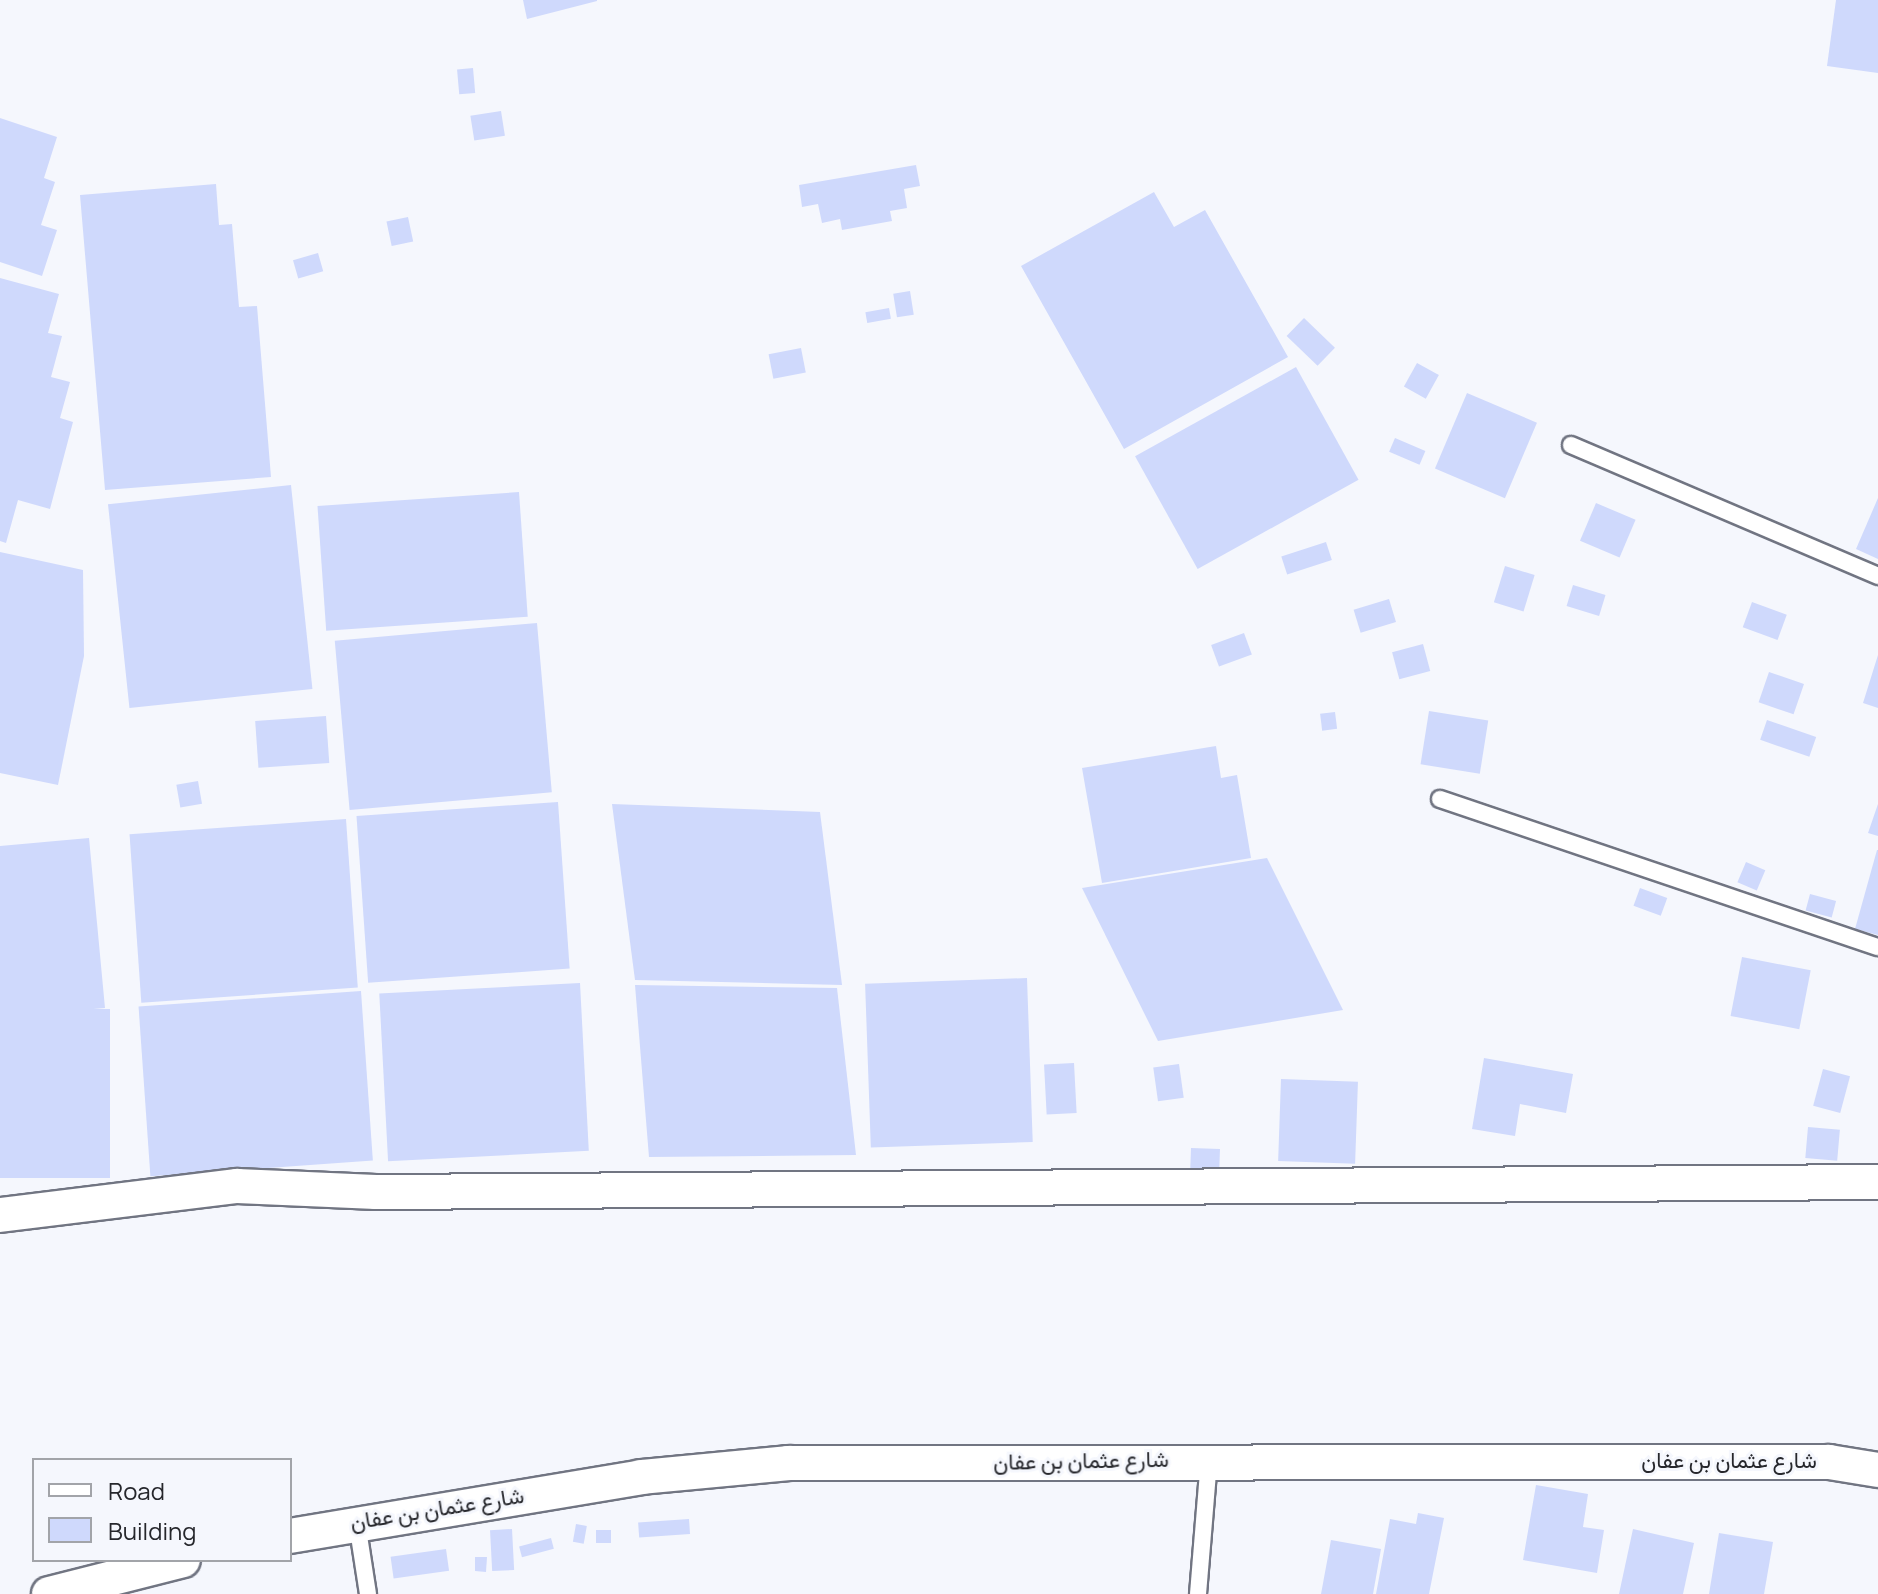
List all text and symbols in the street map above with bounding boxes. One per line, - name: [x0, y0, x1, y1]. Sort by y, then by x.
- street label: شارع عثمان بن عفان: [993, 1446, 1169, 1476]
- street label: شارع عثمان بن عفان: [1641, 1448, 1817, 1474]
- legend: [32, 1458, 292, 1562]
- text: Road: [108, 1474, 165, 1507]
- street label: شارع عثمان بن عفان: [348, 1482, 526, 1536]
- text: Building: [108, 1514, 196, 1547]

